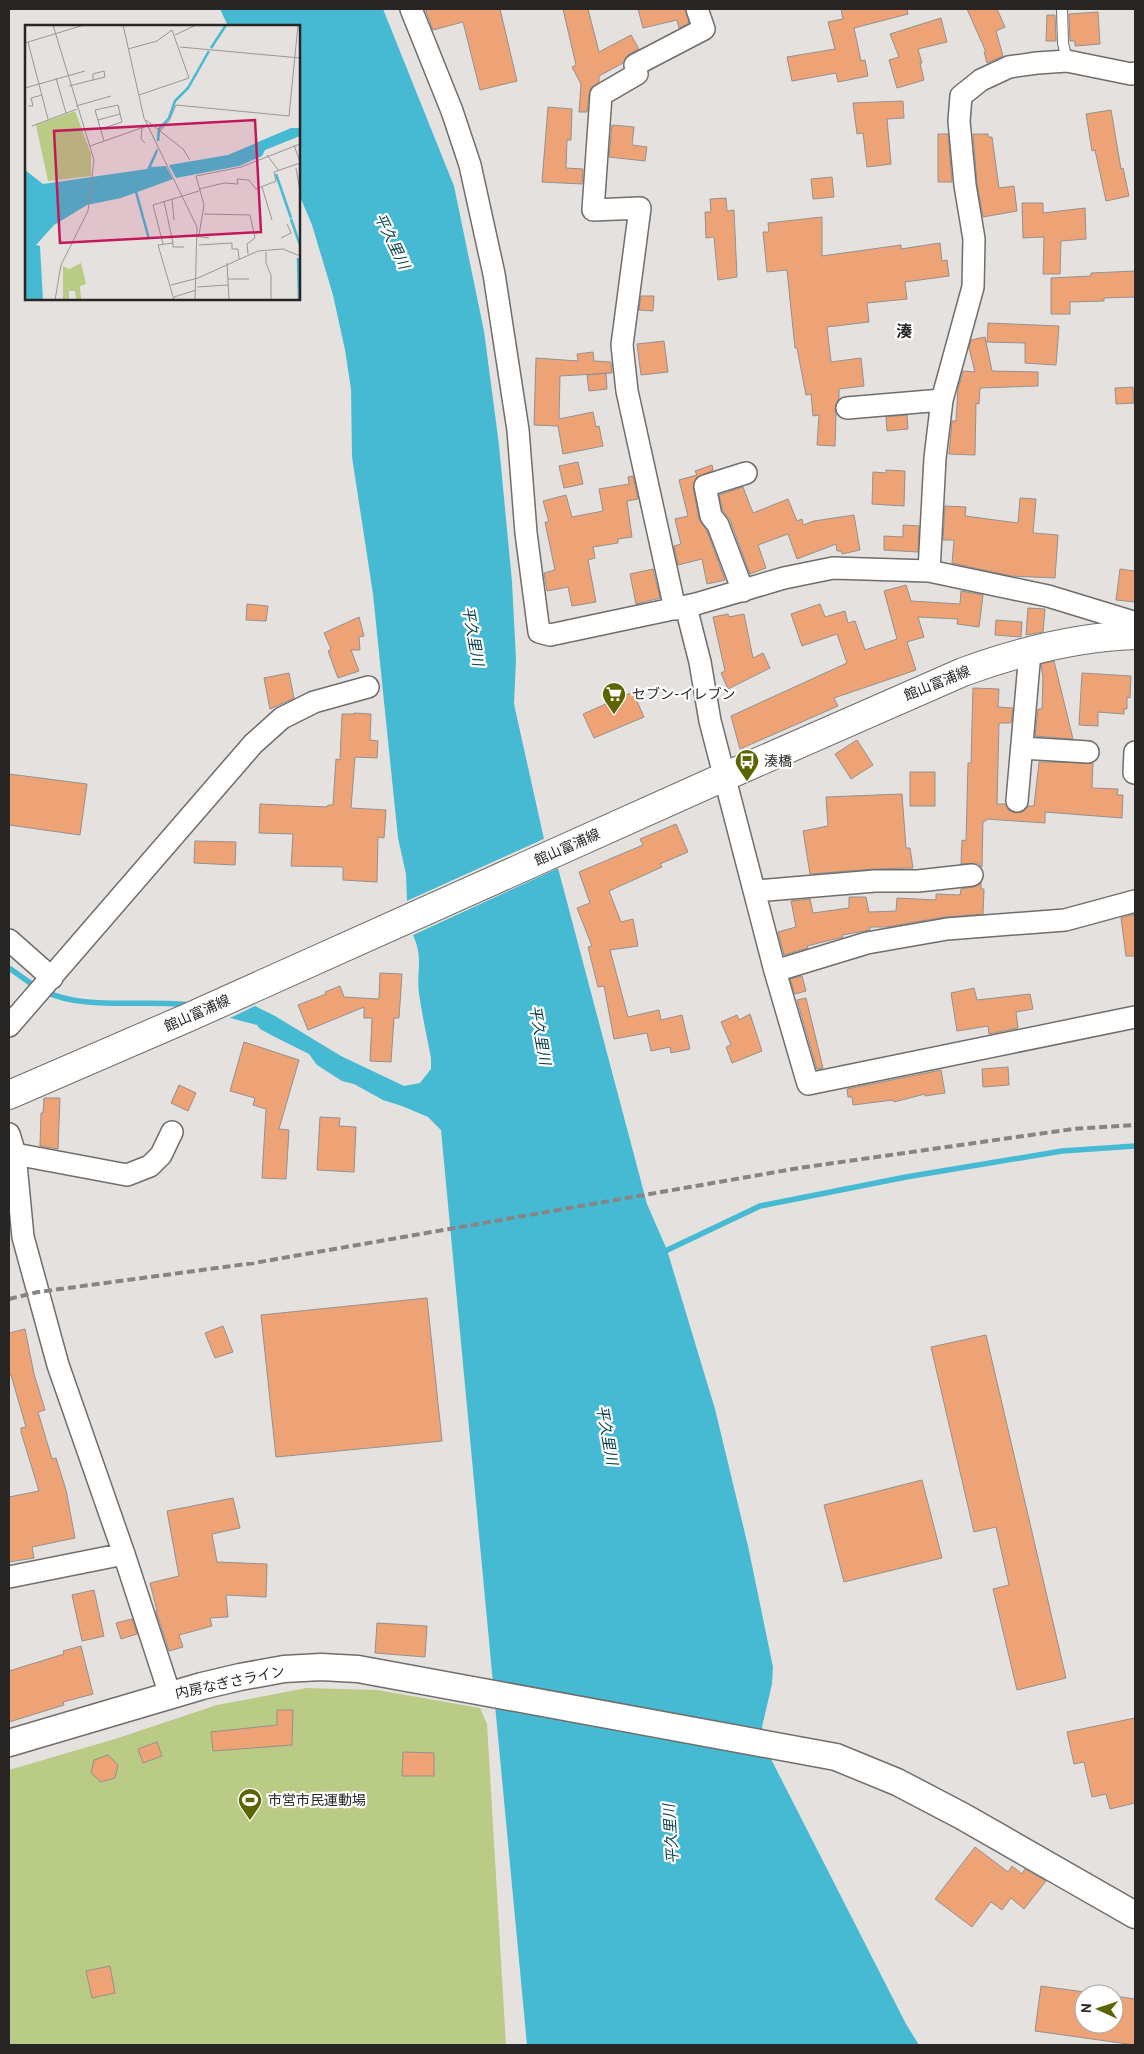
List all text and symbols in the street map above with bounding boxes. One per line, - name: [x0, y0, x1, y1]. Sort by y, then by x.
- inset map: [25, 25, 300, 300]
- water label: 平久里川: [369, 211, 413, 275]
- district label: 湊: [896, 323, 912, 343]
- water label: 平久里川: [457, 605, 486, 669]
- street label: 館山富浦線: [902, 663, 973, 705]
- supermarket icon: セブン-イレブン: [601, 681, 627, 715]
- place label: セブン-イレブン: [632, 686, 736, 704]
- bus stop icon: 湊橋: [734, 748, 760, 782]
- place label: 湊橋: [764, 754, 792, 771]
- street label: 館山富浦線: [532, 826, 603, 870]
- street label: 館山富浦線: [162, 992, 233, 1036]
- water label: 平久里川: [524, 1004, 553, 1068]
- water label: 平久里川: [591, 1404, 620, 1468]
- street label: 内房なぎさライン: [174, 1664, 287, 1703]
- sports icon: 市営市民運動場: [237, 1787, 263, 1821]
- place label: 市営市民運動場: [268, 1793, 366, 1810]
- water label: 平久里川: [661, 1801, 684, 1864]
- north arrow: [1074, 1984, 1124, 2034]
- text: N: [1079, 2003, 1096, 2014]

